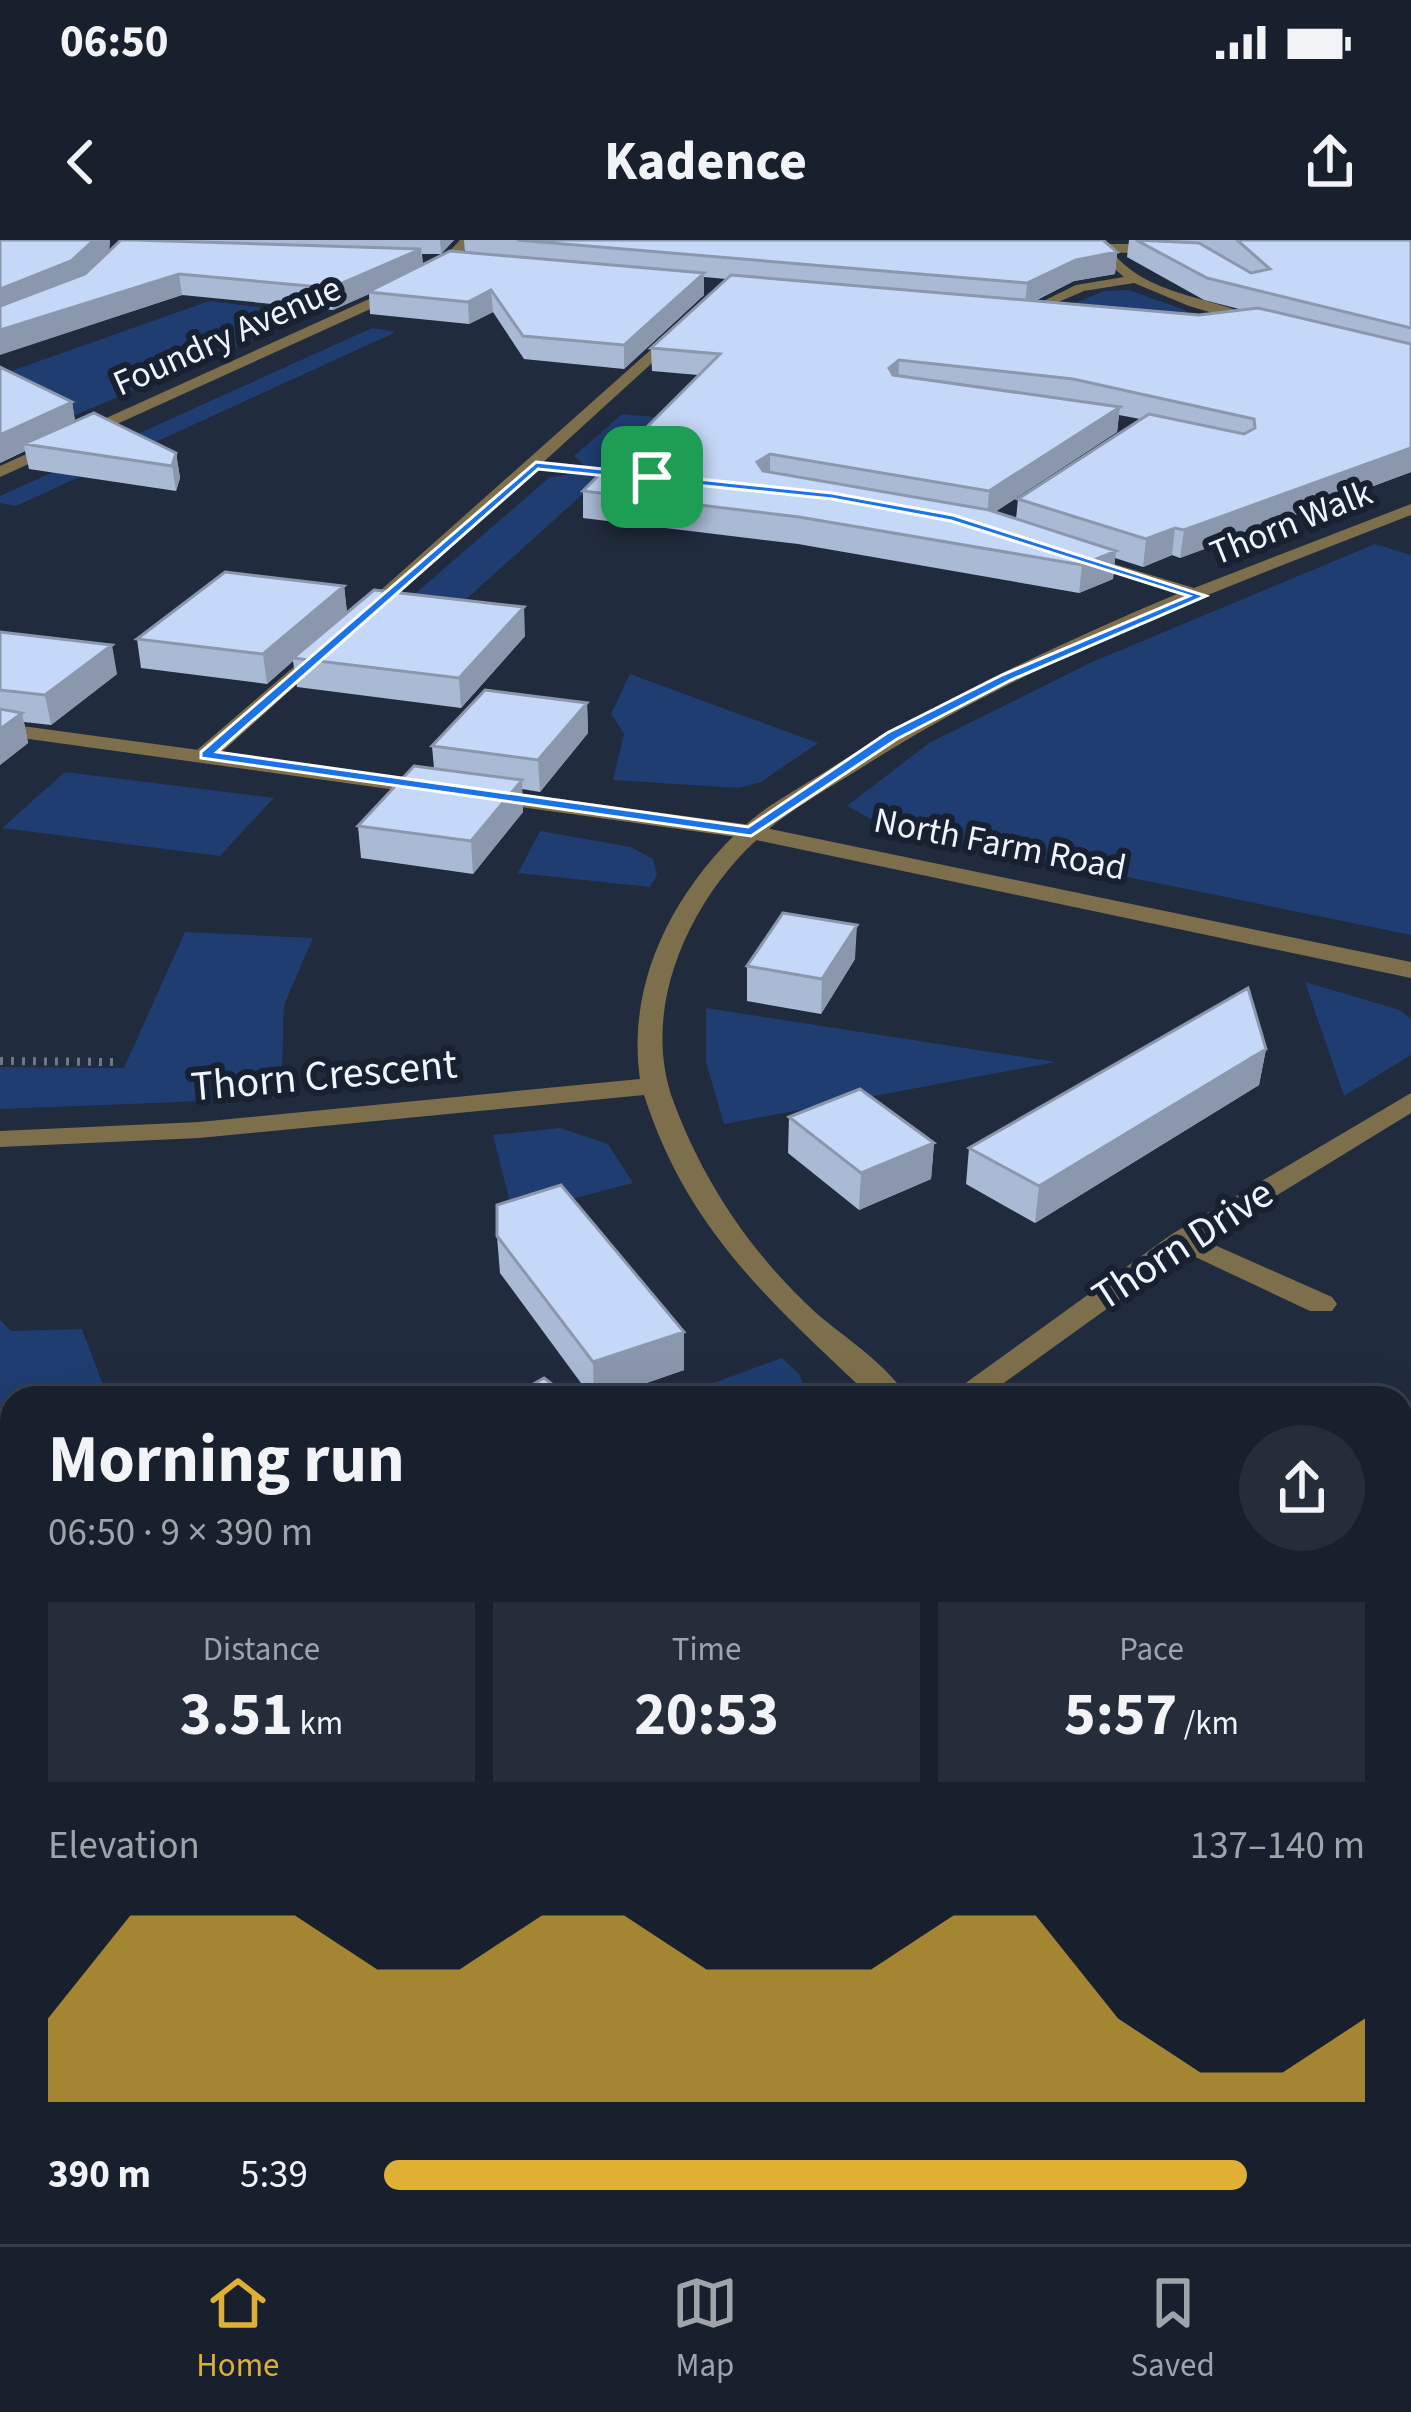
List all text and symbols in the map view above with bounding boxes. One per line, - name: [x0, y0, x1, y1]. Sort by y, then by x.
- text: 06:50: [60, 10, 169, 74]
- text: Kadence: [604, 124, 807, 201]
- icon: back: [48, 129, 114, 195]
- icon: share: [1297, 129, 1363, 195]
- street label: Foundry Avenue: [105, 263, 349, 409]
- pin: [601, 426, 703, 528]
- icon: arrive: [619, 444, 685, 510]
- street label: Thorn Walk: [1202, 467, 1380, 579]
- street label: North Farm Road: [870, 795, 1130, 893]
- street label: Thorn Crescent: [188, 1034, 460, 1118]
- street label: Thorn Drive: [1081, 1164, 1285, 1326]
- text: Morning run: [48, 1413, 405, 1507]
- button: share: [1239, 1425, 1365, 1551]
- text: 06:50 · 9 × 390 m: [48, 1505, 313, 1561]
- text: Distance: [203, 1626, 320, 1673]
- text: Time: [672, 1626, 741, 1673]
- text: Pace: [1119, 1626, 1184, 1673]
- text: 3.51: [180, 1673, 293, 1758]
- text: 20:53: [634, 1673, 779, 1758]
- text: 5:57: [1064, 1673, 1177, 1758]
- text: km: [293, 1700, 343, 1747]
- text: /km: [1177, 1700, 1239, 1747]
- text: Elevation: [48, 1818, 200, 1874]
- text: 137–140 m: [1190, 1818, 1365, 1874]
- text: 390 m: [48, 2147, 151, 2203]
- text: 5:39: [240, 2147, 308, 2203]
- tab: Home: [196, 2270, 279, 2389]
- tab: Map: [672, 2270, 738, 2389]
- tab: Saved: [1130, 2270, 1215, 2389]

